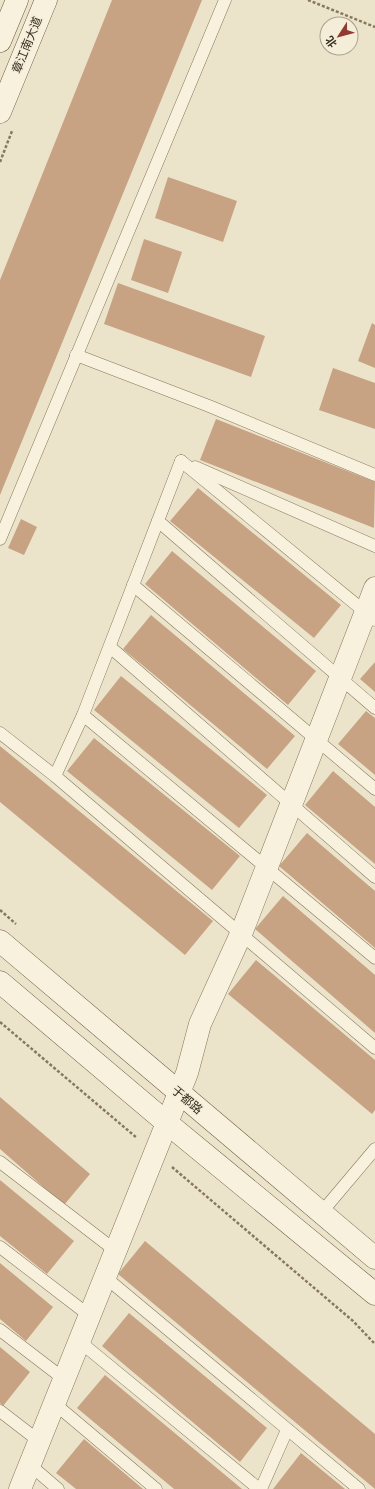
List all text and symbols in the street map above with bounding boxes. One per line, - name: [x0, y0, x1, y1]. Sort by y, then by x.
- street label: 章江南大道: [8, 14, 45, 75]
- north arrow: [319, 16, 359, 56]
- text: 北: [322, 33, 340, 50]
- street label: 于都路: [169, 1082, 206, 1117]

